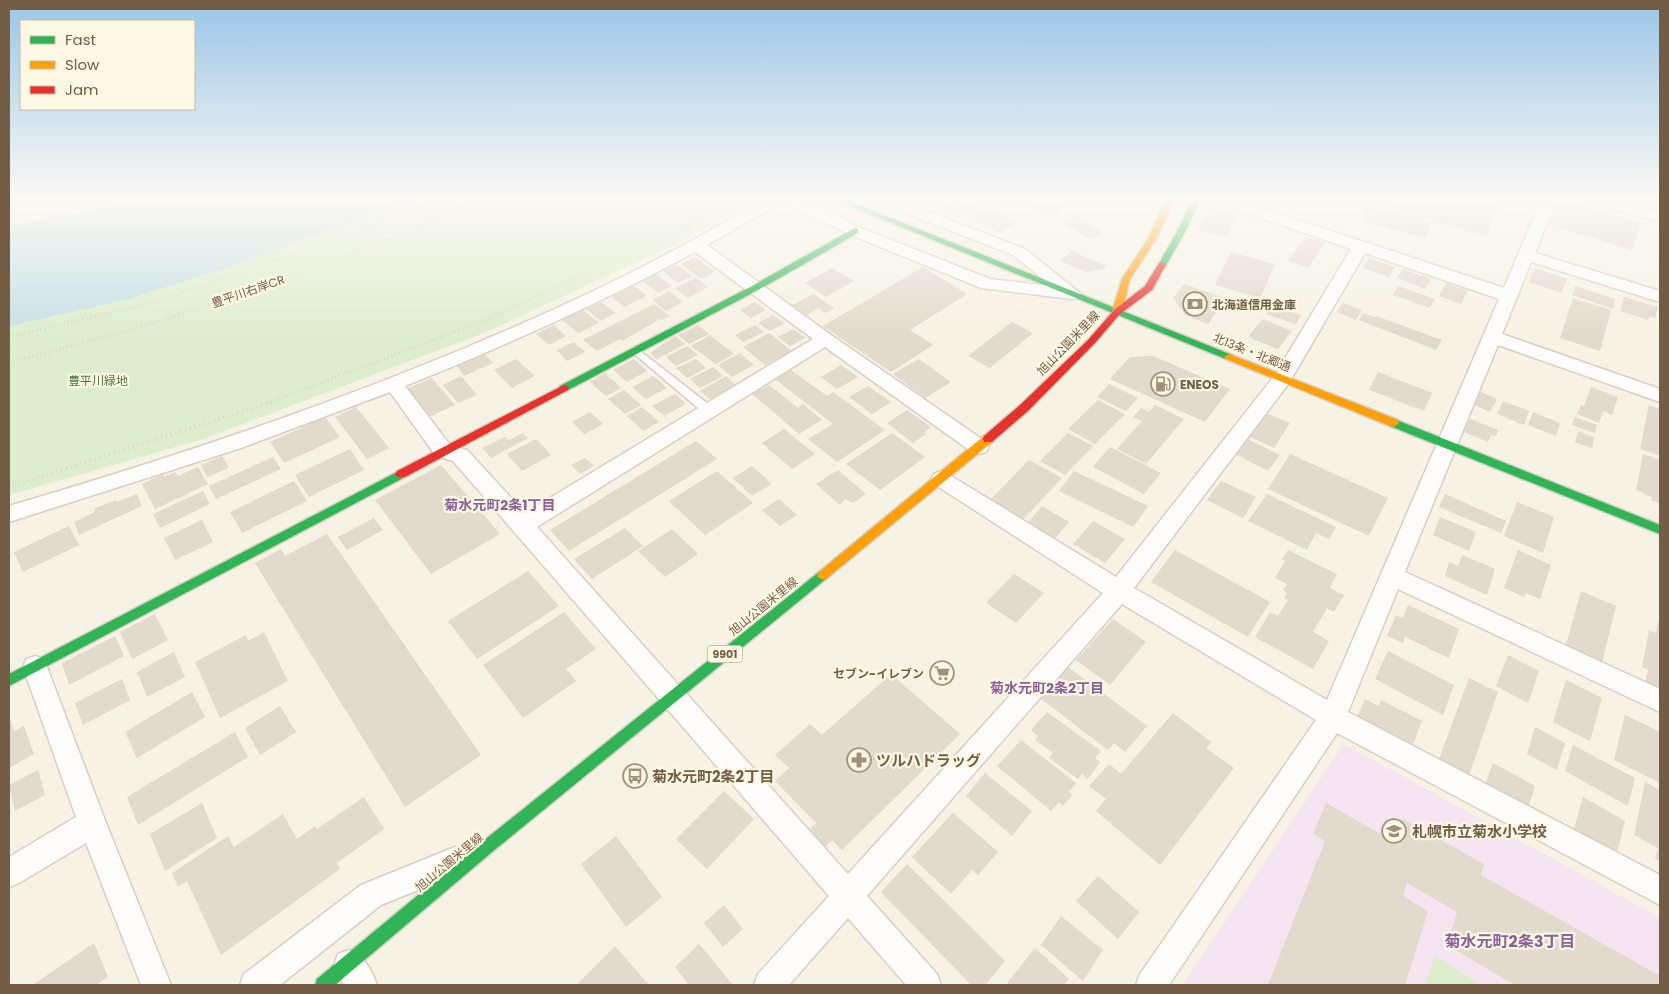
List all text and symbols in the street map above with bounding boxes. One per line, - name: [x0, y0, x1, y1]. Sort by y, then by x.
- legend: [20, 20, 195, 110]
- text: Fast: [65, 29, 96, 50]
- text: Slow: [65, 54, 100, 75]
- text: Jam: [65, 79, 99, 100]
- street label: 豊平川右岸CR: [209, 270, 287, 312]
- bank icon: 北海道信用金庫: [1182, 291, 1208, 317]
- place label: 北海道信用金庫: [1212, 296, 1296, 313]
- street label: 旭山公園米里線: [1033, 307, 1103, 379]
- street label: 北13条・北郷通: [1210, 329, 1294, 375]
- fuel station icon: ENEOS: [1150, 371, 1176, 397]
- park label: 豊平川緑地: [68, 372, 128, 389]
- place label: ENEOS: [1180, 376, 1219, 393]
- district label: 菊水元町2条1丁目: [444, 495, 556, 515]
- street label: 旭山公園米里線: [725, 573, 801, 639]
- road number: 9901: [708, 646, 742, 662]
- supermarket icon: セブン-イレブン: [929, 660, 955, 686]
- place label: セブン-イレブン: [833, 665, 924, 682]
- district label: 菊水元町2条2丁目: [990, 678, 1104, 698]
- pharmacy icon: ツルハドラッグ: [846, 747, 872, 773]
- place label: ツルハドラッグ: [876, 750, 981, 771]
- bus stop icon: 菊水元町2条2丁目: [622, 763, 648, 789]
- place label: 菊水元町2条2丁目: [652, 766, 774, 787]
- school or university icon: 札幌市立菊水小学校: [1381, 818, 1407, 844]
- place label: 札幌市立菊水小学校: [1412, 821, 1547, 842]
- street label: 旭山公園米里線: [411, 828, 487, 896]
- district label: 菊水元町2条3丁目: [1445, 930, 1575, 953]

